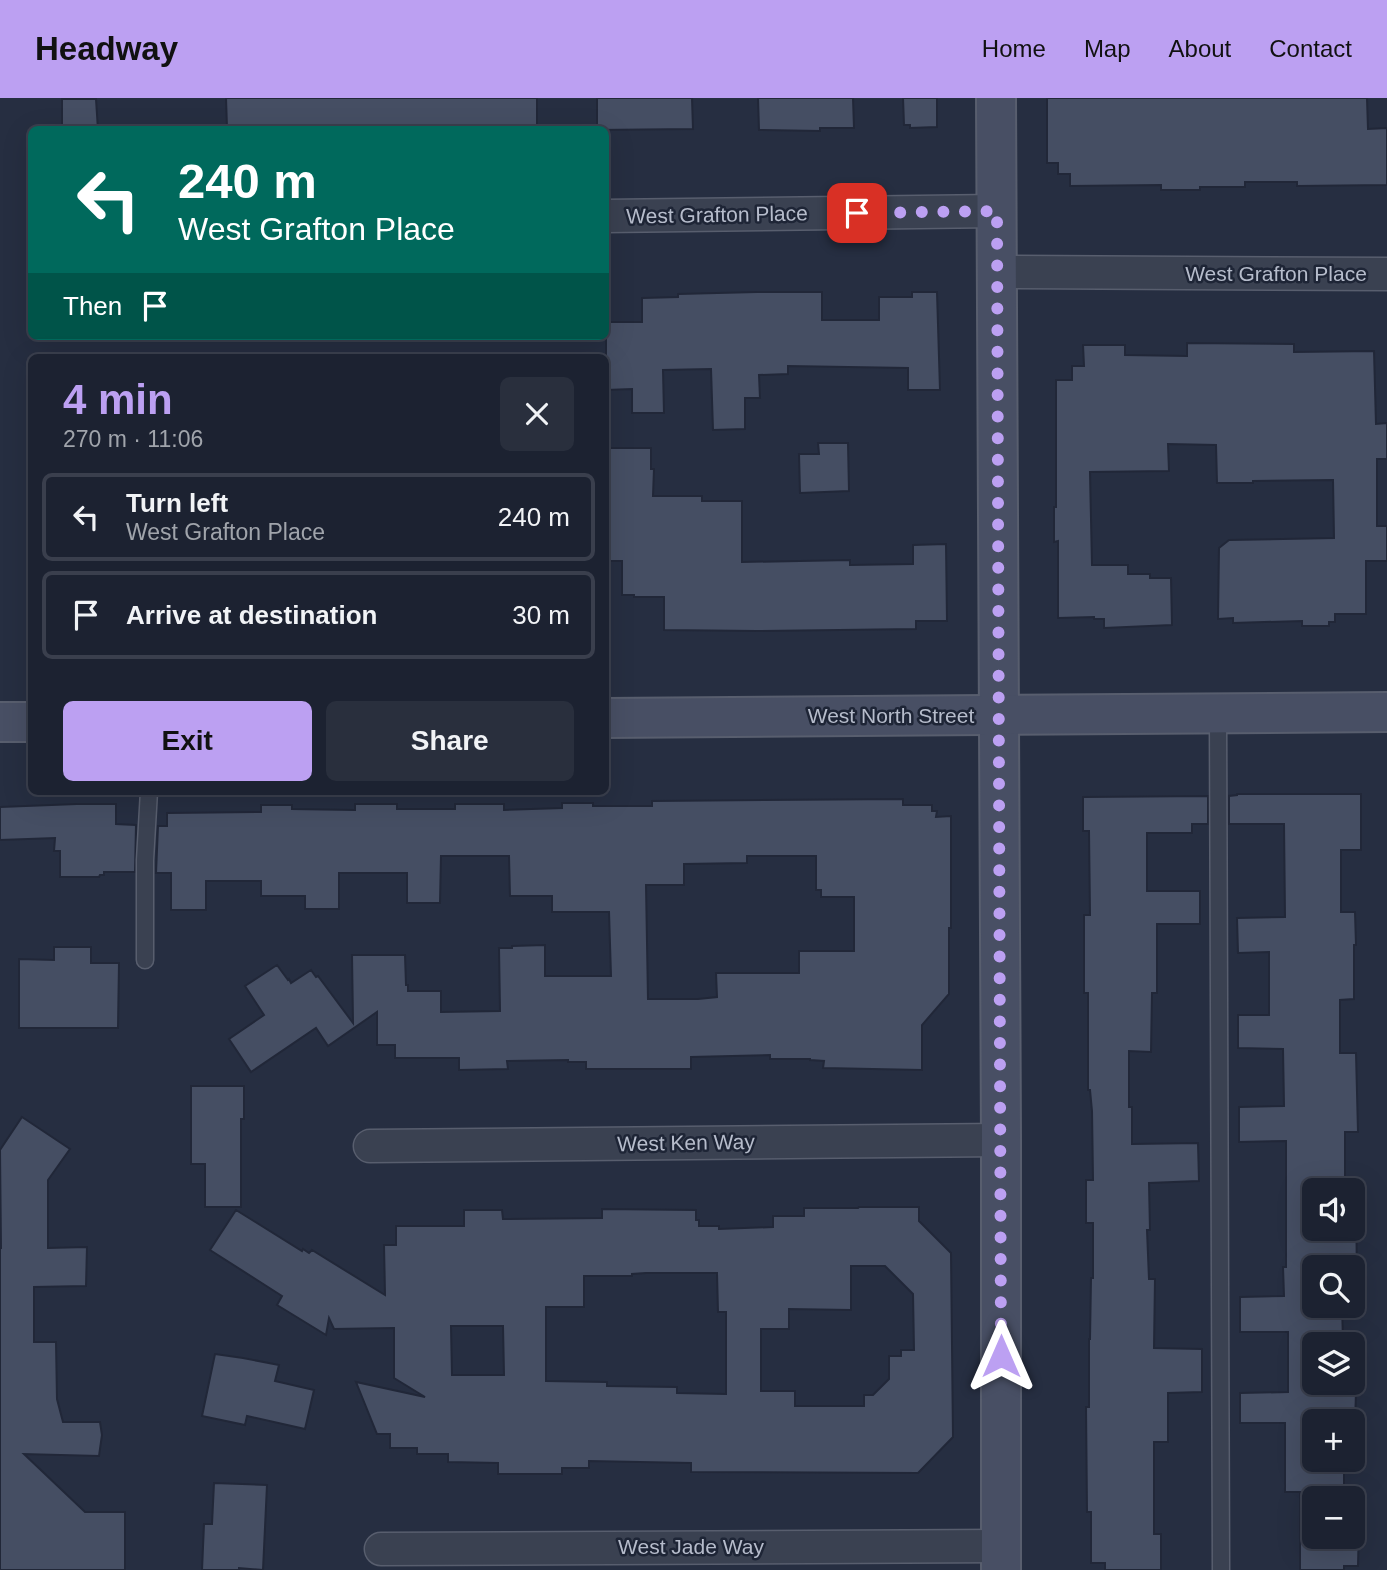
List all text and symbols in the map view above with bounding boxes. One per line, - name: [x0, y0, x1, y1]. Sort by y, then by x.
- text: Headway: [35, 30, 178, 67]
- text: Home: [982, 35, 1046, 62]
- text: Map: [1084, 35, 1131, 62]
- text: About: [1169, 35, 1231, 62]
- text: Contact: [1269, 35, 1352, 62]
- icon: left: [63, 154, 154, 245]
- text: 240 m: [178, 154, 317, 208]
- pin: [827, 183, 887, 243]
- icon: arrive: [838, 194, 876, 232]
- street label: West Grafton Place: [626, 201, 808, 228]
- text: West Grafton Place: [178, 211, 455, 247]
- street label: West Grafton Place: [1185, 262, 1367, 285]
- icon: arrive: [136, 287, 174, 325]
- text: Then: [63, 291, 122, 321]
- text: 4 min: [63, 376, 173, 423]
- button: close: [500, 377, 574, 451]
- text: 270 m · 11:06: [63, 426, 203, 452]
- text: Turn left: [126, 488, 228, 518]
- icon: left: [67, 498, 105, 536]
- text: 240 m: [498, 502, 570, 532]
- text: West Grafton Place: [126, 519, 325, 545]
- icon: arrive: [67, 596, 105, 634]
- text: Arrive at destination: [126, 600, 377, 630]
- text: 30 m: [512, 600, 570, 630]
- button: Exit: [63, 701, 312, 781]
- button: Share: [326, 701, 574, 781]
- street label: West North Street: [808, 704, 974, 727]
- street label: West Ken Way: [617, 1130, 756, 1155]
- map controls: [1302, 1178, 1365, 1549]
- button: sound: [1302, 1178, 1365, 1241]
- button: search: [1302, 1255, 1365, 1318]
- position arrow: [964, 1319, 1038, 1393]
- button: layers: [1302, 1332, 1365, 1395]
- button: +: [1302, 1409, 1365, 1472]
- button: −: [1302, 1486, 1365, 1549]
- street label: West Jade Way: [618, 1535, 764, 1558]

